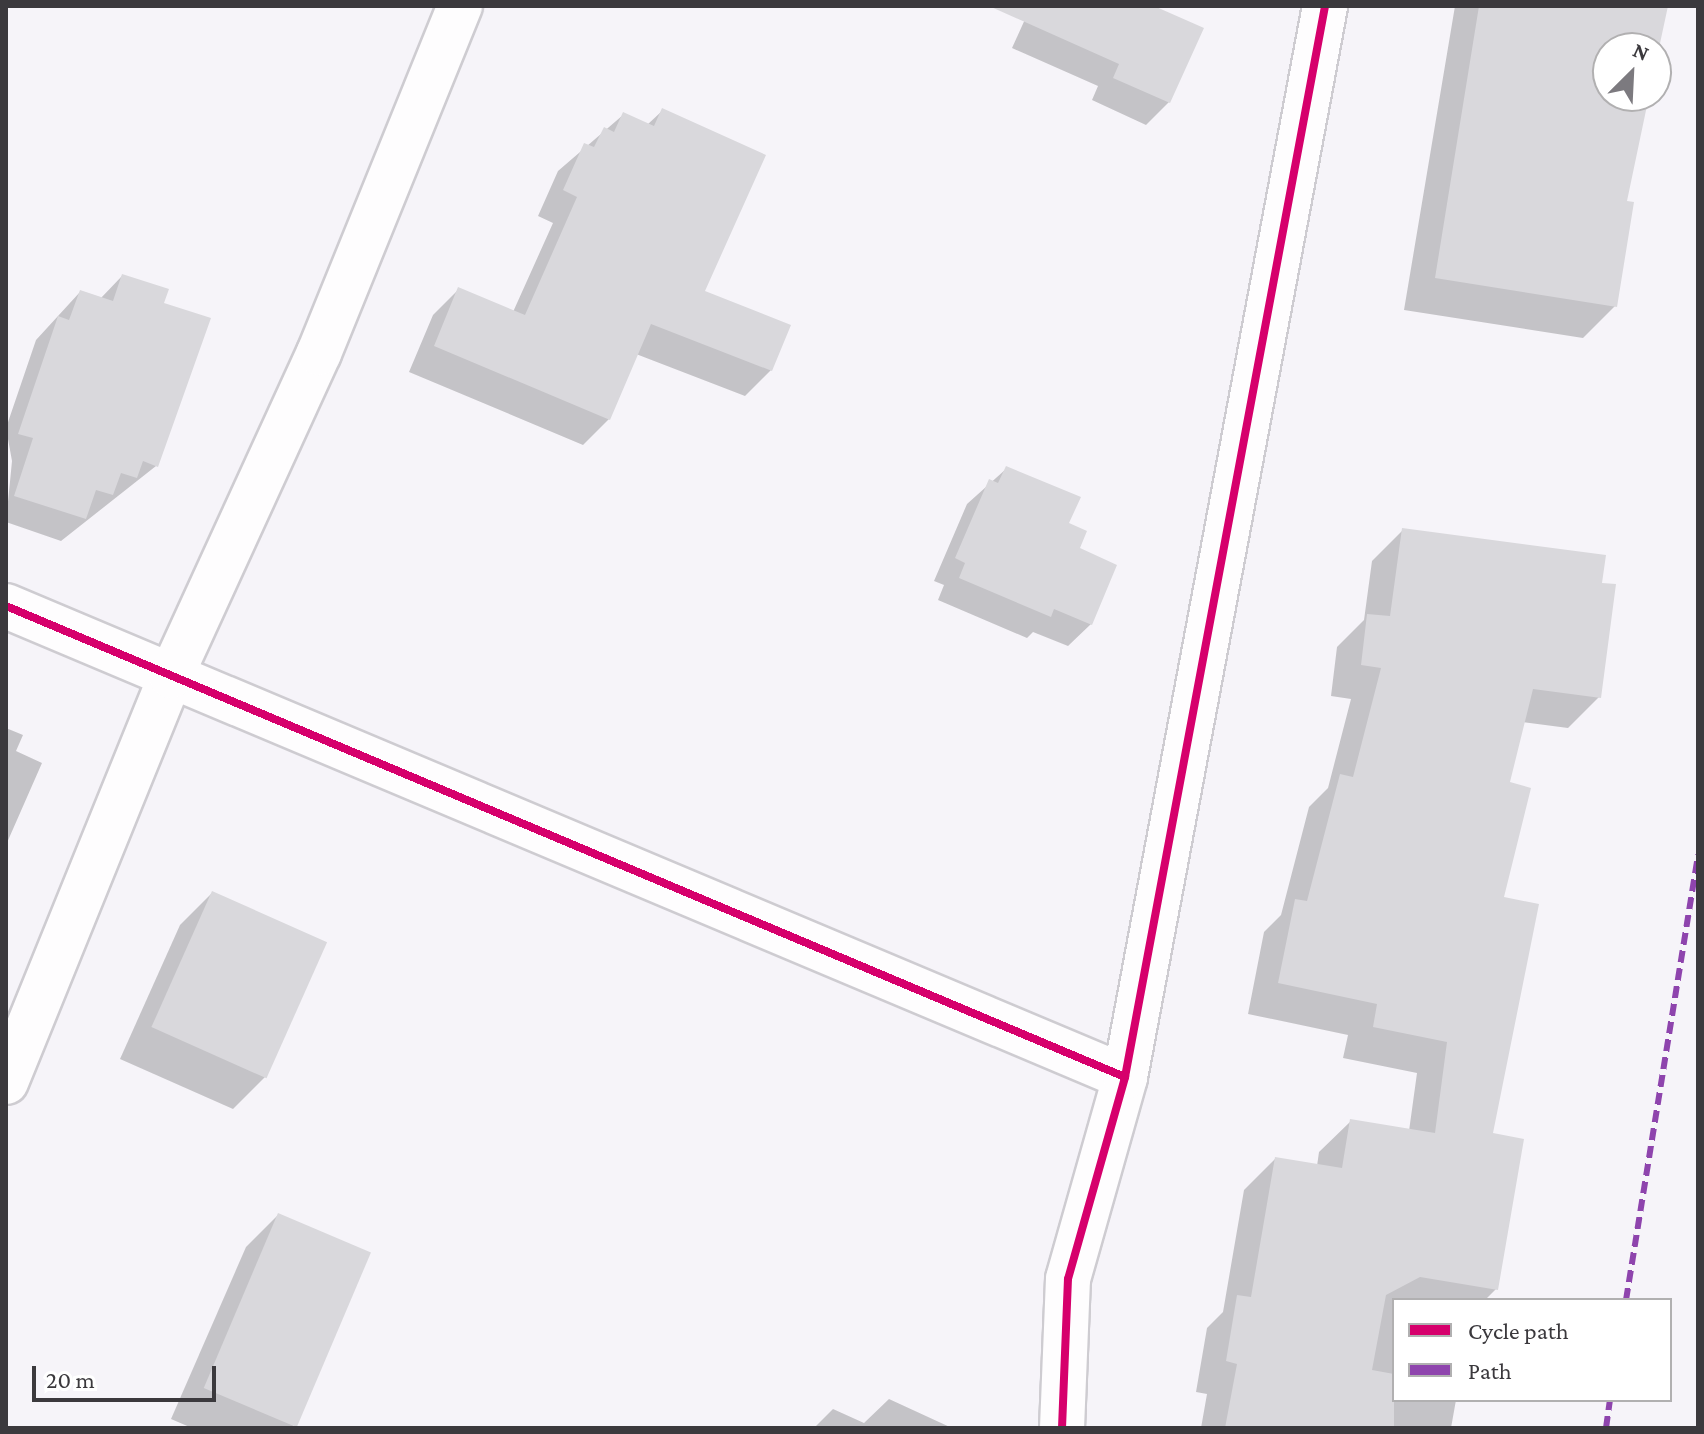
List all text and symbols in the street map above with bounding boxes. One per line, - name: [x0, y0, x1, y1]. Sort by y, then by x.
- north arrow: [1592, 32, 1672, 112]
- text: N: [1629, 37, 1653, 66]
- legend: [1392, 1298, 1672, 1402]
- text: Cycle path: [1468, 1317, 1569, 1344]
- scale bar: [36, 1350, 220, 1400]
- text: Path: [1468, 1357, 1512, 1384]
- text: 20 m: [46, 1366, 95, 1393]

